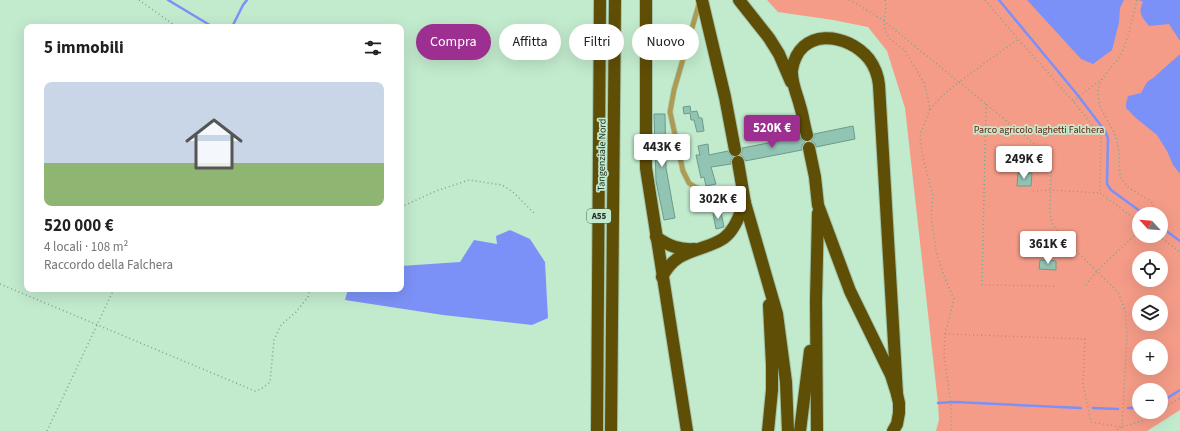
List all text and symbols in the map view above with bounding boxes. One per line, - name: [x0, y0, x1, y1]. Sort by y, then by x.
- chip: Compra: [416, 24, 491, 60]
- chip: Affitta: [499, 24, 561, 60]
- chip: Filtri: [569, 24, 624, 60]
- chip: Nuovo: [632, 24, 699, 60]
- text: 5 immobili: [44, 36, 124, 60]
- icon: filters: [362, 37, 384, 59]
- icon: home: [178, 108, 250, 180]
- pin: 520K €: [739, 115, 805, 149]
- street label: Tangenziale Nord: [594, 119, 610, 191]
- text: 520K €: [753, 119, 791, 137]
- park label: Parco agricolo laghetti Falchera: [974, 123, 1104, 137]
- pin: 443K €: [629, 134, 695, 168]
- text: 443K €: [643, 138, 681, 156]
- pin: 249K €: [991, 146, 1057, 180]
- text: 249K €: [1005, 150, 1043, 168]
- pin: 302K €: [685, 186, 751, 220]
- text: 302K €: [699, 190, 737, 208]
- north arrow: [1132, 207, 1168, 243]
- map controls: [1132, 207, 1168, 419]
- road number: A55: [587, 209, 611, 223]
- text: 520 000 €: [44, 214, 114, 238]
- pin: 361K €: [1015, 231, 1081, 265]
- text: 361K €: [1029, 235, 1067, 253]
- text: 4 locali · 108 m²: [44, 238, 128, 256]
- button: locate: [1132, 251, 1168, 287]
- text: Raccordo della Falchera: [44, 256, 173, 274]
- button: layers: [1132, 295, 1168, 331]
- button: +: [1132, 339, 1168, 375]
- button: −: [1132, 383, 1168, 419]

